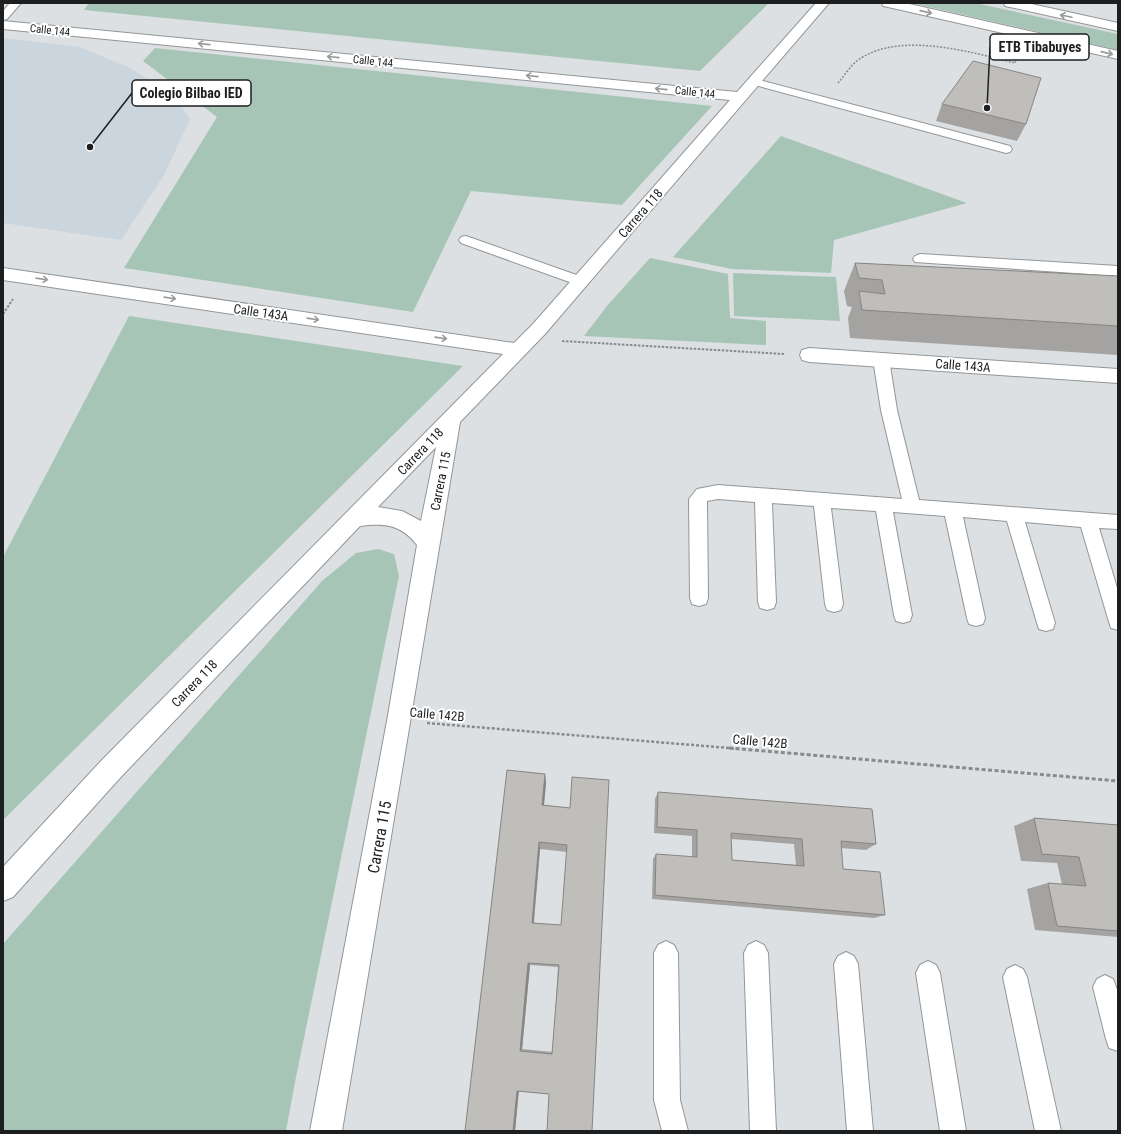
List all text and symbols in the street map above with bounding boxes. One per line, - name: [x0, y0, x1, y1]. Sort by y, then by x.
- one-way arrow: [919, 8, 932, 16]
- one-way arrow: [1060, 11, 1073, 19]
- street label: Calle 144: [29, 22, 71, 39]
- callout: ETB Tibabuyes: [990, 34, 1089, 60]
- text: ETB Tibabuyes: [999, 39, 1081, 55]
- one-way arrow: [198, 41, 211, 48]
- one-way arrow: [1100, 50, 1113, 57]
- one-way arrow: [327, 53, 340, 61]
- street label: Calle 144: [352, 53, 394, 70]
- one-way arrow: [526, 73, 539, 80]
- callout: Colegio Bilbao IED: [132, 80, 251, 106]
- street label: Calle 144: [674, 84, 716, 101]
- text: Colegio Bilbao IED: [139, 85, 243, 101]
- one-way arrow: [655, 85, 668, 93]
- street label: Carrera 118: [615, 186, 666, 241]
- one-way arrow: [35, 275, 48, 283]
- one-way arrow: [163, 294, 176, 302]
- street label: Calle 143A: [232, 301, 290, 324]
- one-way arrow: [306, 315, 319, 323]
- one-way arrow: [434, 334, 447, 342]
- street label: Calle 143A: [935, 356, 992, 375]
- street label: Carrera 118: [394, 425, 446, 478]
- street label: Carrera 115: [427, 450, 454, 512]
- street label: Carrera 118: [168, 657, 220, 710]
- street label: Calle 142B: [409, 705, 465, 724]
- street label: Calle 142B: [732, 732, 788, 751]
- street label: Carrera 115: [364, 799, 395, 875]

